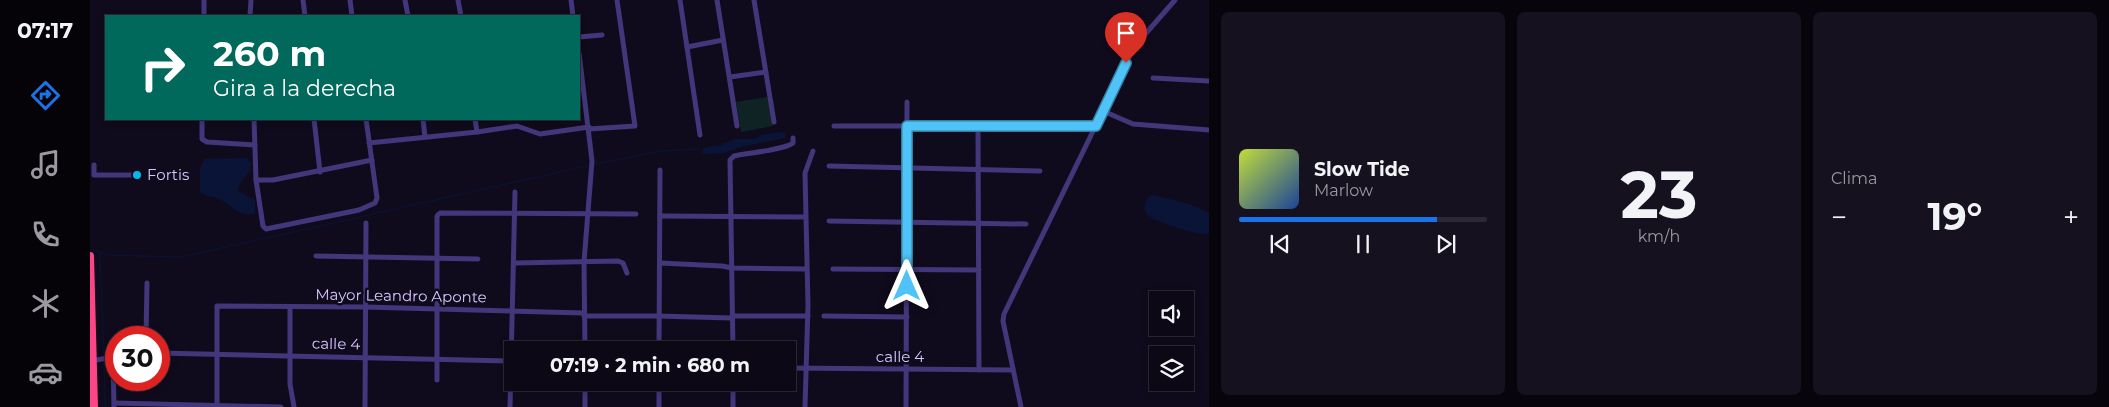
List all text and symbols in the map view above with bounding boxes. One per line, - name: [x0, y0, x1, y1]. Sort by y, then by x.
- pin: [1105, 12, 1147, 63]
- text: 07:17: [17, 17, 73, 44]
- icon: arrive: [1112, 19, 1140, 47]
- text: 260 m: [213, 32, 326, 75]
- icon: right: [130, 35, 195, 100]
- text: Gira a la derecha: [213, 75, 396, 102]
- icon: directions: [28, 78, 63, 113]
- icon: music: [28, 147, 63, 182]
- text: 23: [1621, 155, 1697, 234]
- text: Slow Tide: [1314, 158, 1410, 181]
- place label: Fortis: [147, 165, 189, 184]
- marker: Fortis: [131, 169, 143, 181]
- text: Clima: [1831, 169, 1877, 188]
- text: Marlow: [1314, 181, 1373, 200]
- text: 19°: [1928, 193, 1983, 240]
- text: −: [1831, 200, 1847, 234]
- text: +: [2063, 200, 2079, 234]
- icon: phone: [28, 217, 63, 252]
- text: km/h: [1638, 227, 1680, 246]
- icon: previous: [1266, 230, 1294, 258]
- icon: pause: [1349, 230, 1377, 258]
- icon: next: [1432, 230, 1460, 258]
- position arrow: [880, 259, 932, 311]
- street label: Mayor Leandro Aponte: [315, 285, 487, 306]
- icon: climate: [28, 286, 63, 321]
- map controls: [1149, 291, 1194, 391]
- button: sound: [1149, 291, 1194, 336]
- speed limit sign: 30: [105, 326, 170, 391]
- street label: calle 4: [312, 334, 360, 353]
- button: layers: [1149, 346, 1194, 391]
- street label: calle 4: [876, 347, 924, 366]
- text: 07:19 · 2 min · 680 m: [550, 354, 750, 377]
- icon: car: [28, 355, 63, 390]

